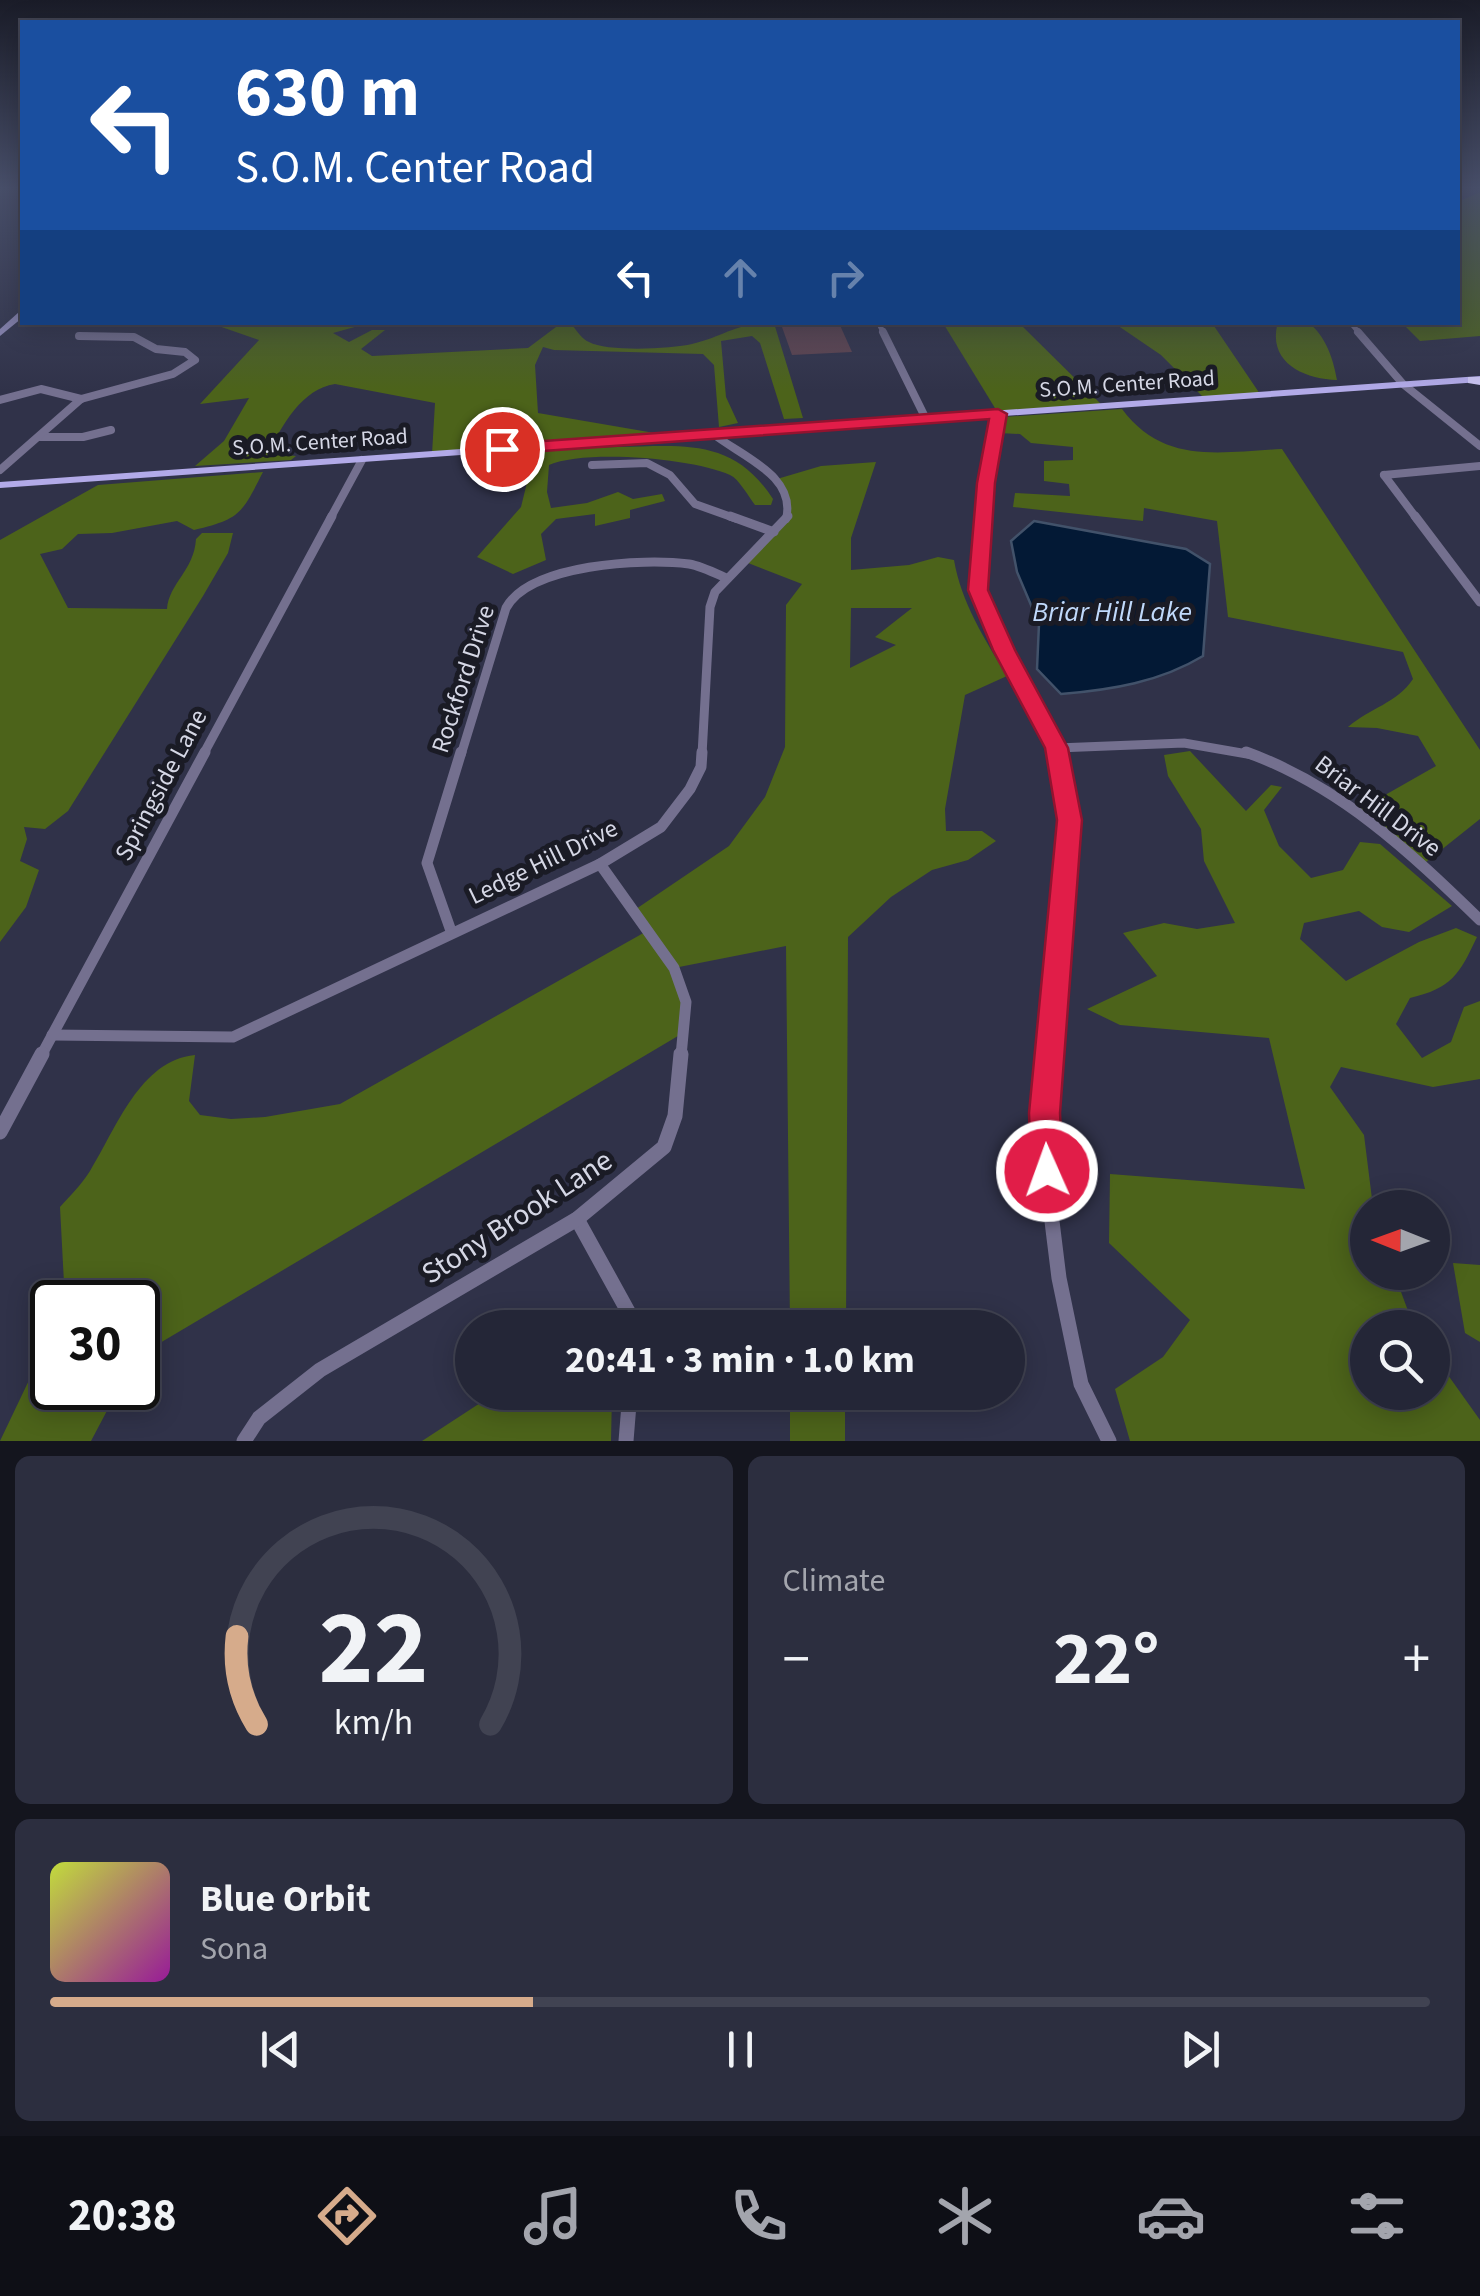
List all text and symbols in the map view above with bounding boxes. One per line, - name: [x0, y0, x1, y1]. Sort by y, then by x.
- text: 630 m: [235, 43, 420, 143]
- icon: left: [70, 60, 200, 190]
- text: S.O.M. Center Road: [235, 136, 595, 200]
- icon: left: [608, 250, 663, 305]
- icon: ahead: [713, 250, 768, 305]
- icon: right: [818, 250, 873, 305]
- street label: S.O.M. Center Road: [1038, 362, 1216, 406]
- pin: [460, 407, 545, 492]
- street label: S.O.M. Center Road: [231, 420, 409, 464]
- icon: arrive: [475, 422, 530, 477]
- water label: Briar Hill Lake: [1032, 592, 1192, 632]
- street label: Rockford Drive: [422, 600, 504, 758]
- street label: Springside Lane: [106, 703, 216, 867]
- street label: Briar Hill Drive: [1307, 746, 1449, 866]
- street label: Ledge Hill Drive: [462, 810, 624, 914]
- position arrow: [995, 1119, 1099, 1223]
- street label: Stony Brook Lane: [413, 1139, 621, 1295]
- north arrow: [1350, 1190, 1450, 1290]
- map controls: [1350, 1190, 1450, 1410]
- speed limit sign: 30: [30, 1280, 160, 1410]
- button: search: [1350, 1310, 1450, 1410]
- text: 20:41 · 3 min · 1.0 km: [565, 1333, 915, 1387]
- text: Climate: [783, 1558, 885, 1604]
- text: 22: [319, 1576, 429, 1724]
- text: 22°: [1053, 1606, 1160, 1713]
- text: −: [783, 1621, 810, 1699]
- text: +: [1403, 1621, 1430, 1699]
- text: km/h: [334, 1697, 413, 1748]
- text: Blue Orbit: [200, 1872, 371, 1926]
- text: Sona: [200, 1926, 268, 1972]
- icon: previous: [253, 2022, 308, 2077]
- icon: pause: [713, 2022, 768, 2077]
- icon: next: [1173, 2022, 1228, 2077]
- icon: directions: [312, 2181, 382, 2251]
- icon: music: [518, 2181, 588, 2251]
- icon: phone: [724, 2181, 794, 2251]
- icon: climate: [930, 2181, 1000, 2251]
- icon: car: [1136, 2181, 1206, 2251]
- icon: filters: [1342, 2181, 1412, 2251]
- text: 20:38: [68, 2184, 177, 2248]

